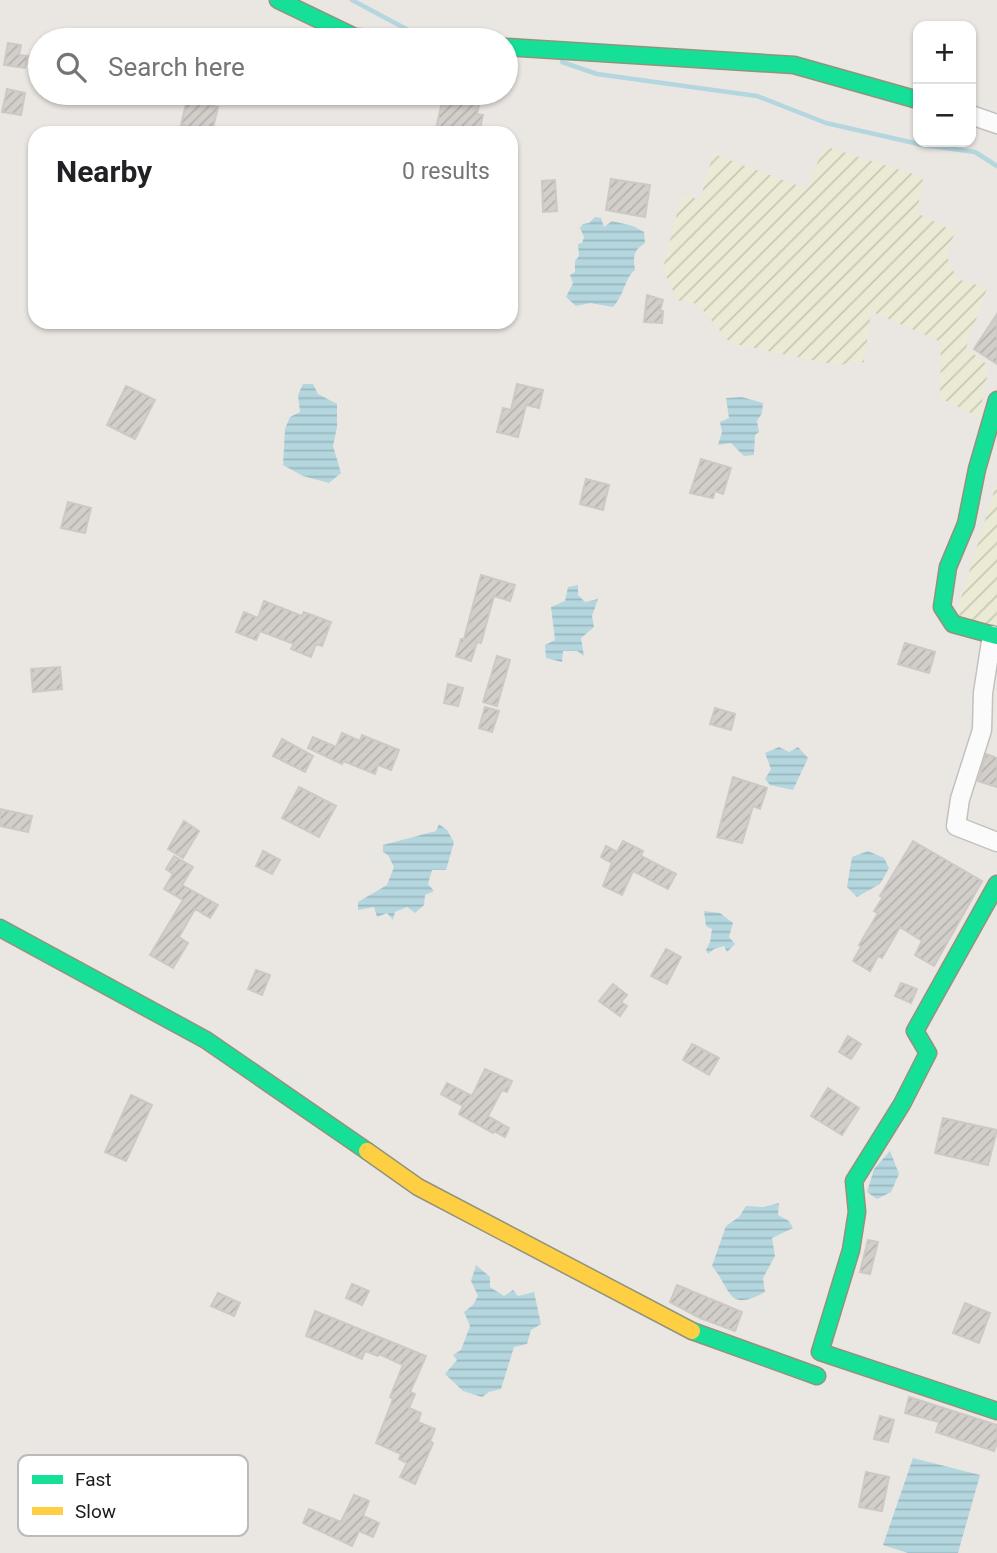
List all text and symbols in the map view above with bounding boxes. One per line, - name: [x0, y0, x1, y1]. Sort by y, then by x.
- map controls: [913, 21, 976, 147]
- button: +: [913, 21, 976, 84]
- search box: [28, 28, 518, 105]
- icon: search: [52, 48, 90, 86]
- text: Search here: [108, 52, 245, 82]
- button: −: [913, 84, 976, 147]
- text: Nearby: [56, 154, 152, 189]
- text: 0 results: [402, 158, 490, 185]
- legend: [18, 1455, 248, 1536]
- text: Fast: [75, 1468, 112, 1491]
- text: Slow: [75, 1500, 116, 1523]

